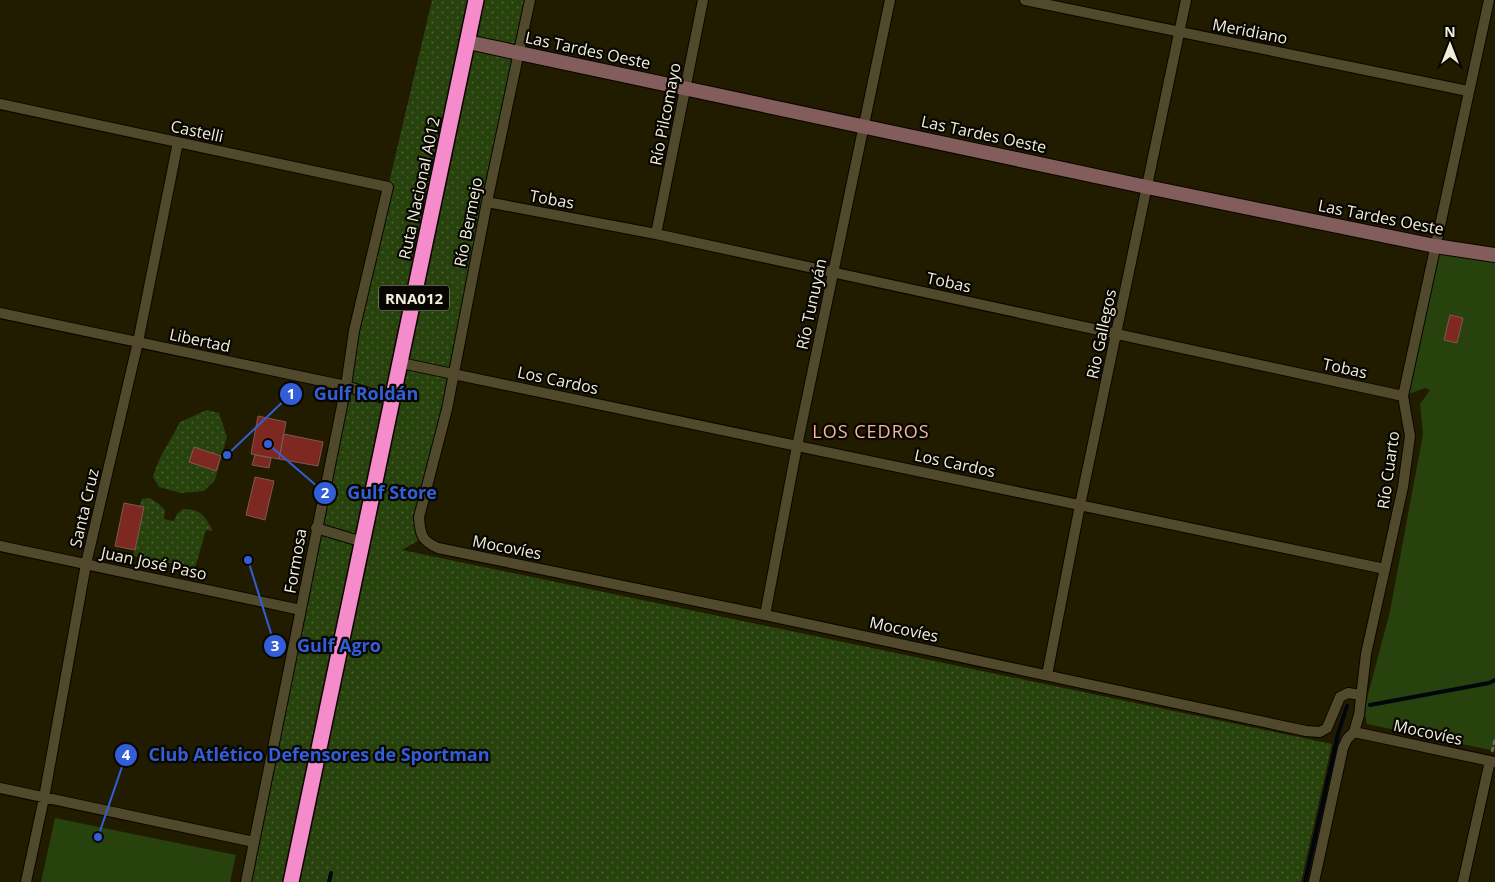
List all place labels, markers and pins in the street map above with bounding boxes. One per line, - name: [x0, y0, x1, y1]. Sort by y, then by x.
- callout: Gulf Roldán: [279, 377, 429, 410]
- callout: Gulf Store: [312, 476, 447, 509]
- callout: Gulf Agro: [262, 629, 391, 662]
- callout: Club Atlético Defensores de Sportman: [113, 739, 499, 772]

